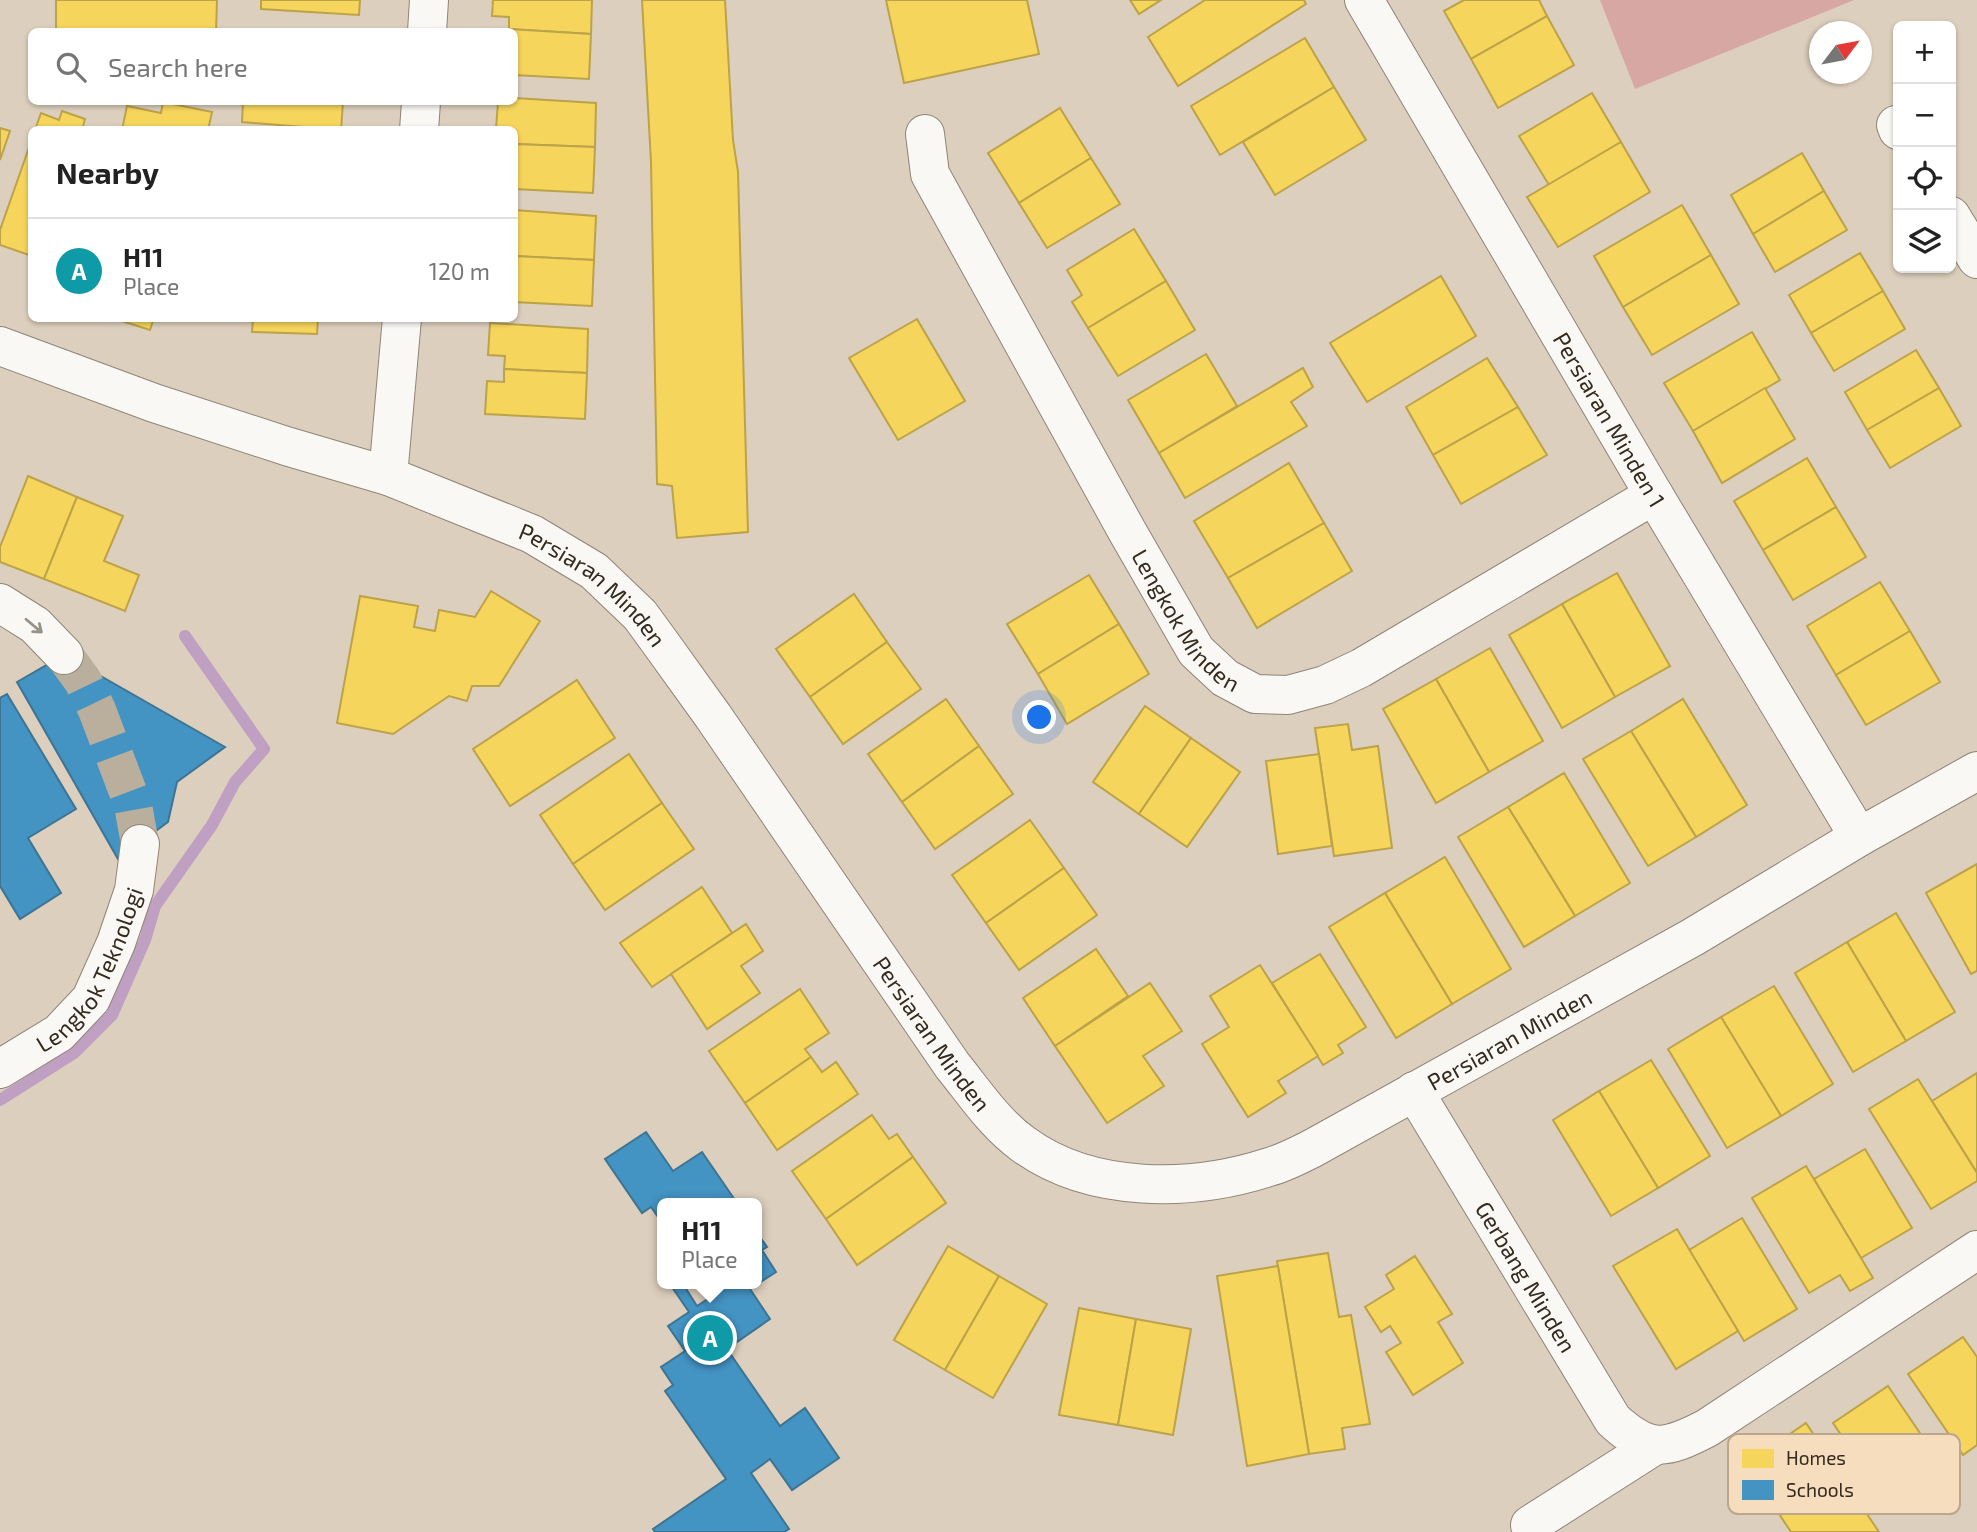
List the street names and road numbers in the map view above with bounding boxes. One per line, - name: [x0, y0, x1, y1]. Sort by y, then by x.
- street label: Persiaran Minden 1: [1548, 327, 1672, 512]
- street label: Persiaran Minden: [515, 516, 672, 652]
- street label: Lengkok Minden: [1126, 544, 1245, 697]
- street label: Lengkok Teknologi: [31, 883, 148, 1058]
- street label: Persiaran Minden: [868, 951, 997, 1117]
- street label: Persiaran Minden: [1422, 982, 1596, 1096]
- street label: Gerbang Minden: [1470, 1196, 1583, 1357]

